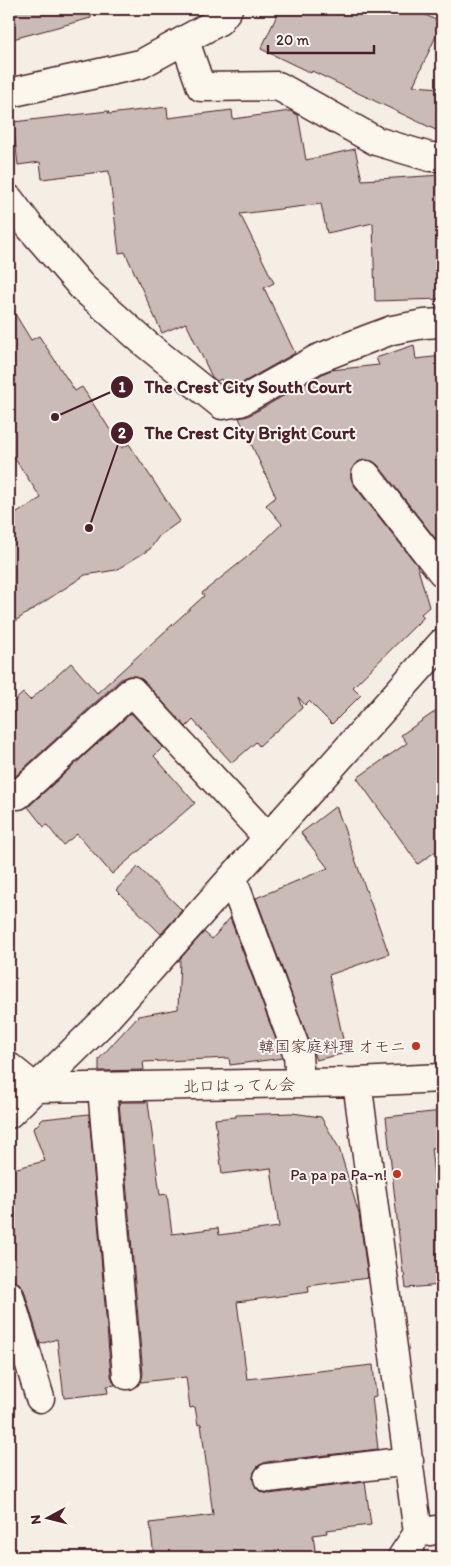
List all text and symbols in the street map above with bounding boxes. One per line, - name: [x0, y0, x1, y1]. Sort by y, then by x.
- scale bar: [268, 22, 375, 54]
- text: 20 m: [276, 31, 310, 49]
- callout: The Crest City South Court: [109, 370, 362, 403]
- text: The Crest City South Court: [143, 376, 352, 398]
- text: 1: [119, 378, 126, 396]
- callout: The Crest City Bright Court: [109, 416, 365, 449]
- text: The Crest City Bright Court: [144, 422, 356, 444]
- text: 2: [118, 424, 126, 442]
- place label: 韓国家庭料理 オモニ: [258, 1037, 406, 1056]
- marker: 韓国家庭料理 オモニ: [410, 1040, 422, 1052]
- street label: 北口はってん会: [183, 1075, 295, 1096]
- place label: Pa pa pa Pa-n!: [290, 1165, 387, 1184]
- marker: Pa pa pa Pa-n!: [391, 1168, 403, 1180]
- north arrow: [22, 1494, 72, 1544]
- text: N: [27, 1514, 45, 1525]

